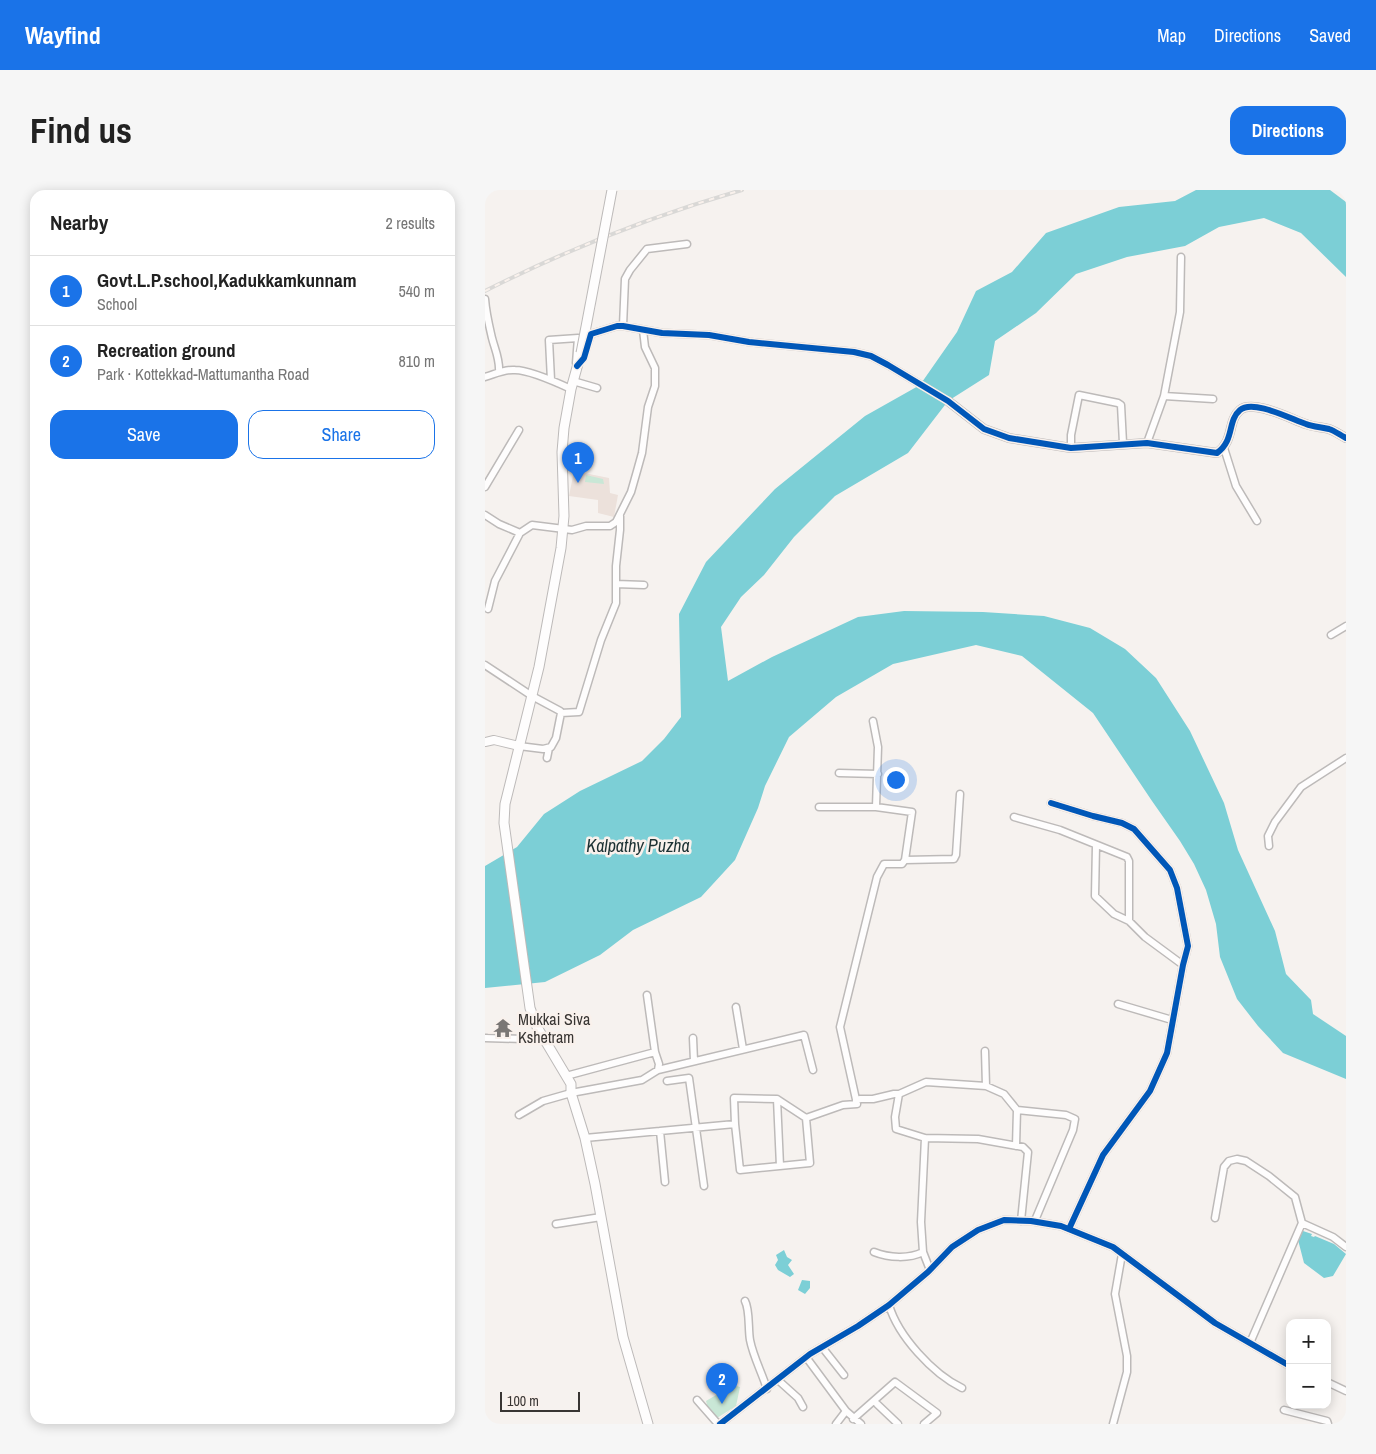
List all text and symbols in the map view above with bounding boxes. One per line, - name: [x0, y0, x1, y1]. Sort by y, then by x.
- text: Wayfind: [25, 19, 101, 51]
- text: Map: [1157, 23, 1186, 48]
- text: Directions: [1214, 23, 1281, 48]
- text: Saved: [1309, 23, 1351, 48]
- button: Directions: [1230, 106, 1346, 155]
- text: Find us: [30, 107, 132, 154]
- text: Nearby: [50, 208, 108, 237]
- text: 2 results: [385, 212, 435, 234]
- text: Govt.L.P.school,Kadukkamkunnam: [97, 267, 356, 293]
- text: 1: [62, 280, 70, 302]
- text: 540 m: [399, 280, 435, 302]
- text: School: [97, 293, 137, 315]
- text: Recreation ground: [97, 337, 236, 363]
- text: 2: [62, 350, 70, 372]
- text: 810 m: [399, 350, 435, 372]
- text: Park · Kottekkad-Mattumantha Road: [97, 363, 309, 385]
- button: Save: [50, 410, 238, 459]
- button: Share: [248, 410, 435, 459]
- pin: 1: [562, 442, 594, 483]
- your location: [883, 767, 909, 793]
- water label: Kalpathy Puzha: [586, 833, 690, 858]
- place label: Mukkai Siva Kshetram: [518, 1008, 591, 1048]
- temple icon: Mukkai Siva Kshetram: [492, 1017, 514, 1039]
- map controls: [1286, 1319, 1331, 1409]
- button: +: [1286, 1319, 1331, 1364]
- pin: 2: [706, 1363, 738, 1404]
- button: −: [1286, 1364, 1331, 1409]
- scale bar: [500, 1389, 580, 1412]
- text: 100 m: [507, 1392, 539, 1410]

